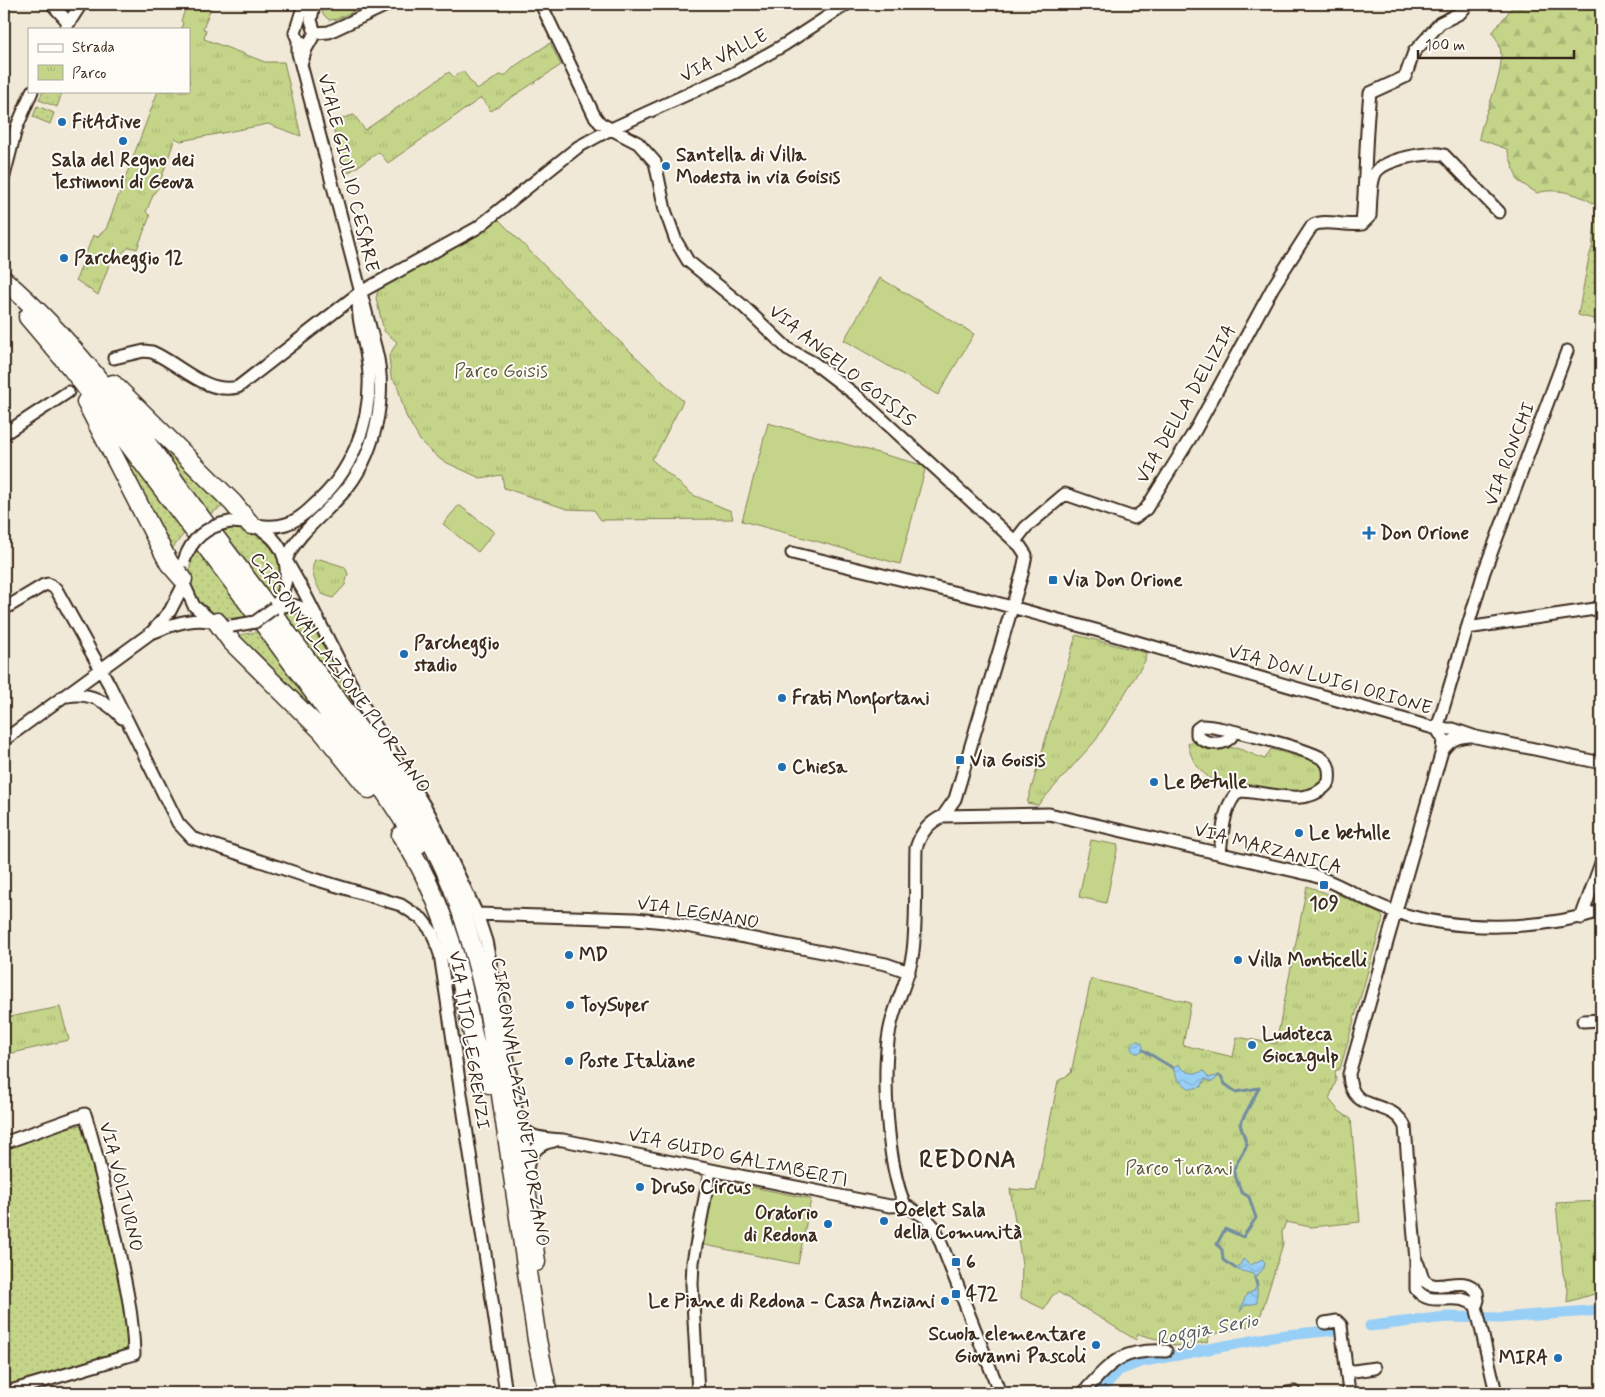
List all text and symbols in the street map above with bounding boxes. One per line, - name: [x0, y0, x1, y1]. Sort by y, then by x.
- street label: VIA VALLE: [676, 23, 772, 89]
- legend: [28, 28, 190, 92]
- scale bar: [1418, 28, 1574, 60]
- text: 100 m: [1425, 36, 1465, 56]
- text: Strada: [72, 38, 115, 58]
- text: Parco: [72, 64, 106, 84]
- street label: VIALE GIULIO CESARE: [311, 71, 385, 275]
- place label: FitActive: [72, 110, 141, 135]
- marker: FitActive: [56, 116, 68, 128]
- marker: Sala del Regno dei Testimoni di Geova: [117, 135, 129, 147]
- place label: Santella di Villa Modesta in via Goisis: [676, 143, 841, 190]
- place label: Sala del Regno dei Testimoni di Geova: [52, 148, 195, 195]
- marker: Santella di Villa Modesta in via Goisis: [660, 160, 672, 172]
- place label: Parcheggio 12: [74, 246, 183, 274]
- marker: Parcheggio 12: [58, 252, 70, 264]
- street label: VIA ANGELO GOISIS: [763, 299, 921, 433]
- street label: VIA DELLA DELIZIA: [1130, 320, 1242, 488]
- park label: Parco Goisis: [454, 359, 548, 384]
- street label: VIA RONCHI: [1479, 398, 1541, 510]
- place label: Don Orione: [1380, 521, 1469, 546]
- marker: Don Orione: [1362, 526, 1376, 540]
- street label: CIRCONVALLAZIONE PLORZANO: [244, 547, 436, 799]
- place label: Via Don Orione: [1063, 568, 1183, 593]
- marker: Via Don Orione: [1047, 574, 1059, 586]
- place label: Parcheggio stadio: [414, 631, 499, 678]
- street label: VIA DON LUIGI ORIONE: [1225, 639, 1435, 721]
- marker: Parcheggio stadio: [398, 648, 410, 660]
- place label: Frati Monfortani: [792, 686, 930, 714]
- marker: Frati Monfortani: [776, 692, 788, 704]
- place label: Via Goisis: [970, 748, 1046, 773]
- marker: Via Goisis: [954, 754, 966, 766]
- place label: Chiesa: [792, 755, 848, 780]
- marker: Chiesa: [776, 761, 788, 773]
- place label: Le Betulle: [1164, 770, 1248, 795]
- marker: Le Betulle: [1148, 776, 1160, 788]
- street label: VIA MARZANICA: [1191, 817, 1345, 881]
- place label: Le betulle: [1309, 821, 1391, 846]
- marker: Le betulle: [1293, 827, 1305, 839]
- marker: 109: [1318, 879, 1330, 891]
- street label: VIA LEGNANO: [635, 891, 761, 935]
- place label: 109: [1309, 892, 1339, 917]
- place label: MD: [579, 943, 608, 968]
- place label: Villa Monticelli: [1248, 948, 1367, 973]
- street label: VIA TITO LEGRENZI: [443, 949, 495, 1131]
- marker: MD: [563, 949, 575, 961]
- marker: Villa Monticelli: [1232, 954, 1244, 966]
- street label: CIRCONVALLAZIONE PLORZANO: [485, 955, 555, 1249]
- place label: ToySuper: [580, 993, 650, 1018]
- marker: ToySuper: [564, 999, 576, 1011]
- place label: Ludoteca Giocagulp: [1262, 1022, 1339, 1072]
- marker: Ludoteca Giocagulp: [1246, 1039, 1258, 1051]
- place label: Poste Italiane: [579, 1049, 695, 1074]
- marker: Poste Italiane: [563, 1055, 575, 1067]
- street label: VIA VOLTURNO: [93, 1119, 149, 1255]
- street label: VIA GUIDO GALIMBERTI: [626, 1123, 850, 1193]
- district label: REDONA: [919, 1145, 1017, 1176]
- park label: Parco Turani: [1125, 1156, 1233, 1181]
- place label: Druso Circus: [650, 1175, 752, 1200]
- marker: Druso Circus: [634, 1181, 646, 1193]
- place label: Qoelet Sala della Comunità: [894, 1198, 1022, 1245]
- place label: Oratorio di Redona: [744, 1201, 818, 1248]
- marker: Qoelet Sala della Comunità: [878, 1215, 890, 1227]
- marker: Oratorio di Redona: [822, 1218, 834, 1230]
- place label: 6: [966, 1250, 976, 1275]
- marker: 6: [950, 1256, 962, 1268]
- place label: 472: [966, 1282, 999, 1307]
- marker: 472: [950, 1288, 962, 1300]
- place label: Le Piane di Redona - Casa Anziani: [648, 1289, 935, 1314]
- marker: Le Piane di Redona - Casa Anziani: [939, 1295, 951, 1307]
- water label: Roggia Serio: [1154, 1307, 1262, 1355]
- place label: Scuola elementare Giovanni Pascoli: [929, 1322, 1086, 1369]
- marker: Scuola elementare Giovanni Pascoli: [1090, 1339, 1102, 1351]
- place label: MIRA: [1499, 1346, 1548, 1371]
- marker: MIRA: [1552, 1352, 1564, 1364]

